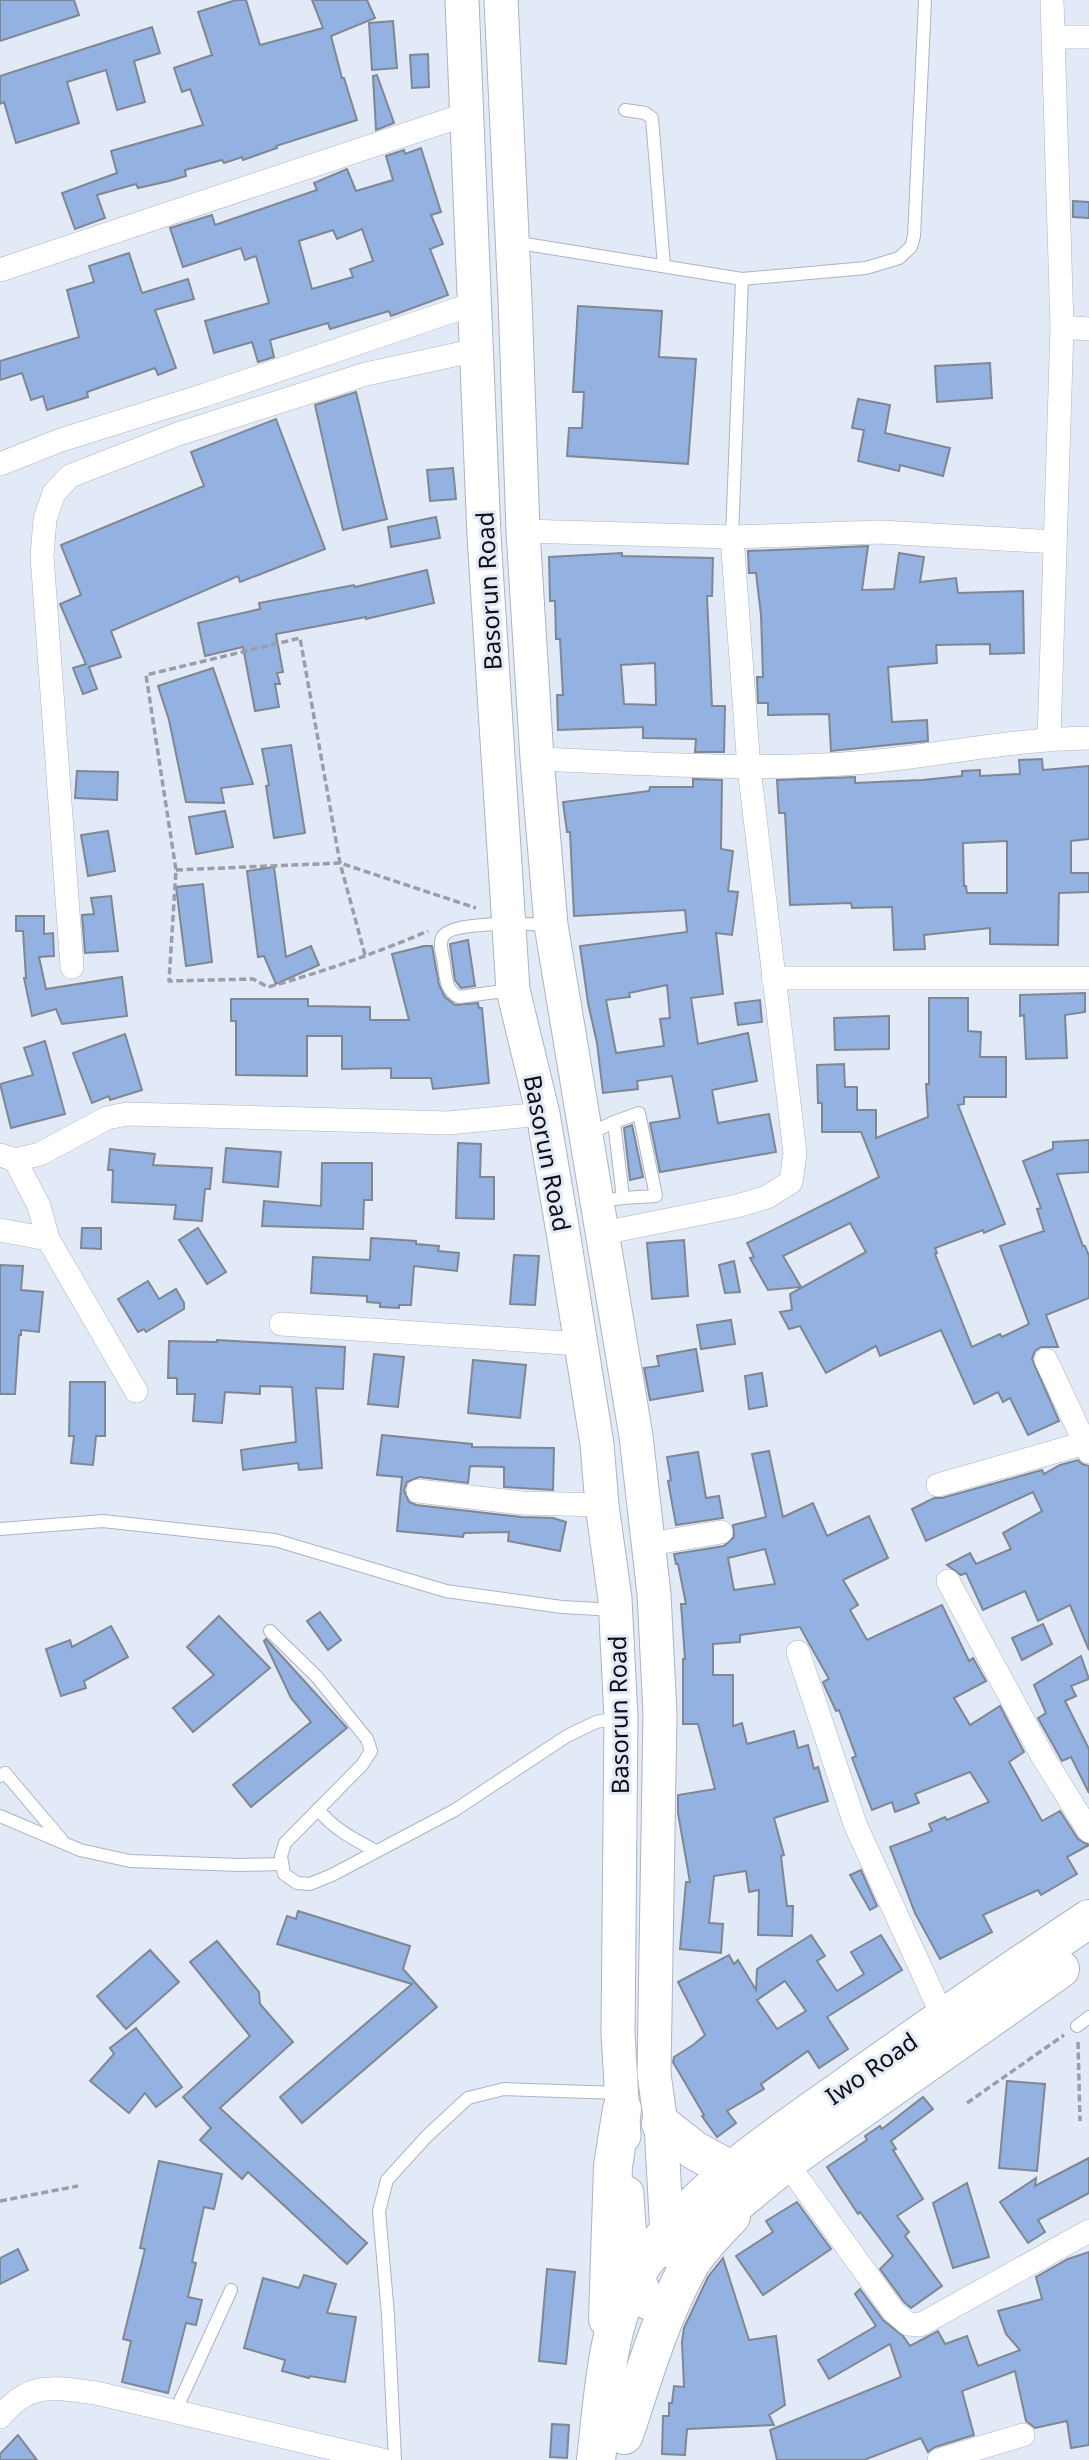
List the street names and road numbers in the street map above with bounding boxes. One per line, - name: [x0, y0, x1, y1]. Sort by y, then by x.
- street label: Basorun Road: [467, 511, 509, 671]
- street label: Basorun Road: [517, 1072, 579, 1234]
- street label: Basorun Road: [600, 1635, 636, 1795]
- street label: Iwo Road: [818, 2024, 924, 2112]

